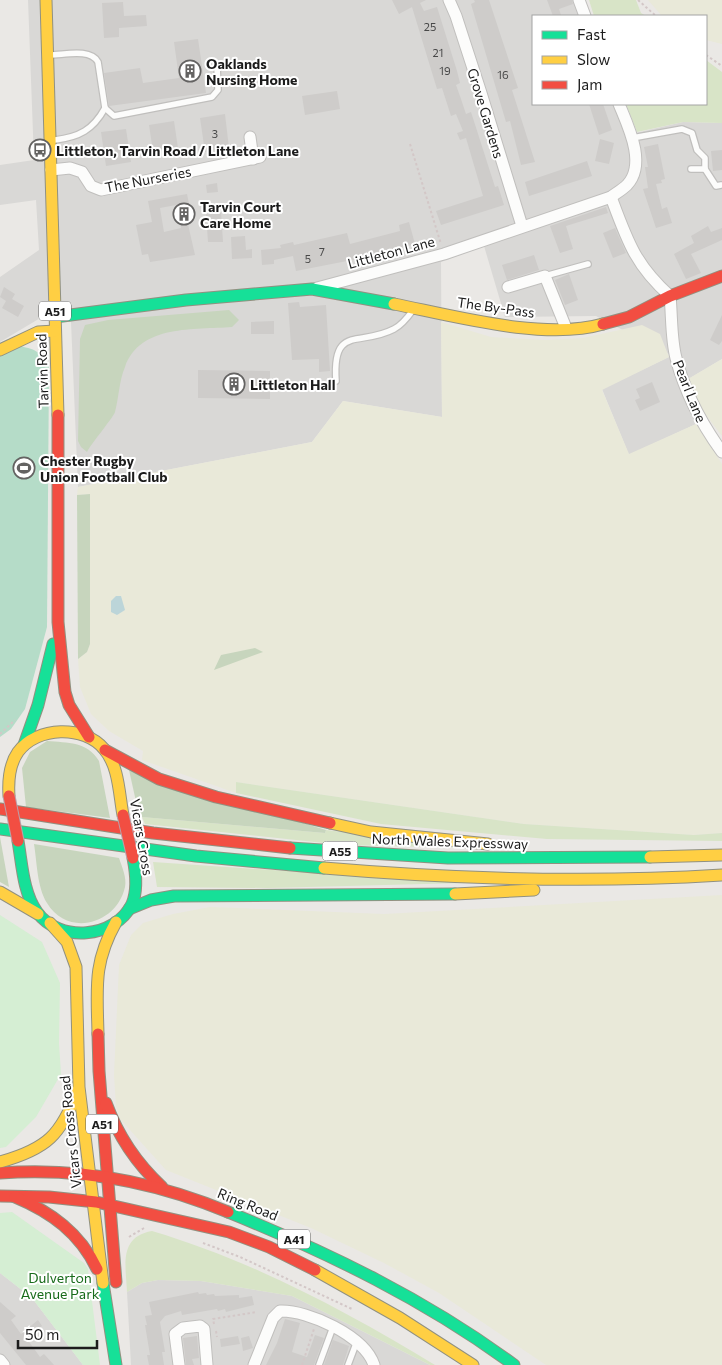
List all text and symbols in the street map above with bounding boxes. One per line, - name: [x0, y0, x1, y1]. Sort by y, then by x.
- legend: [532, 15, 707, 105]
- house number: 25: [424, 20, 436, 33]
- text: Fast: [577, 25, 606, 43]
- house number: 21: [433, 46, 443, 59]
- text: Slow: [577, 50, 610, 68]
- place label: Oaklands Nursing Home: [206, 55, 297, 88]
- building icon: Oaklands Nursing Home: [178, 59, 202, 83]
- house number: 19: [439, 64, 451, 77]
- street label: Grove Gardens: [464, 66, 508, 160]
- house number: 16: [497, 68, 509, 81]
- text: Jam: [577, 75, 602, 93]
- house number: 3: [212, 127, 218, 140]
- bus stop icon: Littleton, Tarvin Road / Littleton Lane: [28, 138, 52, 162]
- place label: Littleton, Tarvin Road / Littleton Lane: [56, 142, 299, 159]
- street label: The Nurseries: [103, 162, 193, 196]
- place label: Tarvin Court Care Home: [200, 198, 281, 231]
- building icon: Tarvin Court Care Home: [172, 202, 196, 226]
- street label: Littleton Lane: [346, 232, 436, 272]
- house number: 7: [319, 245, 325, 258]
- house number: 5: [305, 252, 311, 265]
- street label: The By-Pass: [456, 293, 536, 321]
- road number: A51: [39, 302, 71, 321]
- street label: Tarvin Road: [32, 333, 52, 409]
- street label: Pearl Lane: [670, 357, 710, 425]
- building icon: Littleton Hall: [222, 372, 246, 396]
- place label: Littleton Hall: [250, 376, 336, 393]
- place label: Chester Rugby Union Football Club: [40, 452, 167, 485]
- sports icon: Chester Rugby Union Football Club: [12, 456, 36, 480]
- street label: Vicars Cross: [127, 797, 157, 877]
- street label: North Wales Expressway: [371, 830, 529, 852]
- road number: A55: [322, 841, 358, 860]
- street label: Vicars Cross Road: [56, 1075, 84, 1189]
- road number: A51: [86, 1114, 118, 1134]
- street label: Ring Road: [215, 1184, 281, 1224]
- road number: A41: [278, 1230, 310, 1248]
- park label: Dulverton Avenue Park: [21, 1269, 100, 1302]
- scale bar: [18, 1318, 96, 1350]
- text: 50 m: [25, 1325, 59, 1343]

